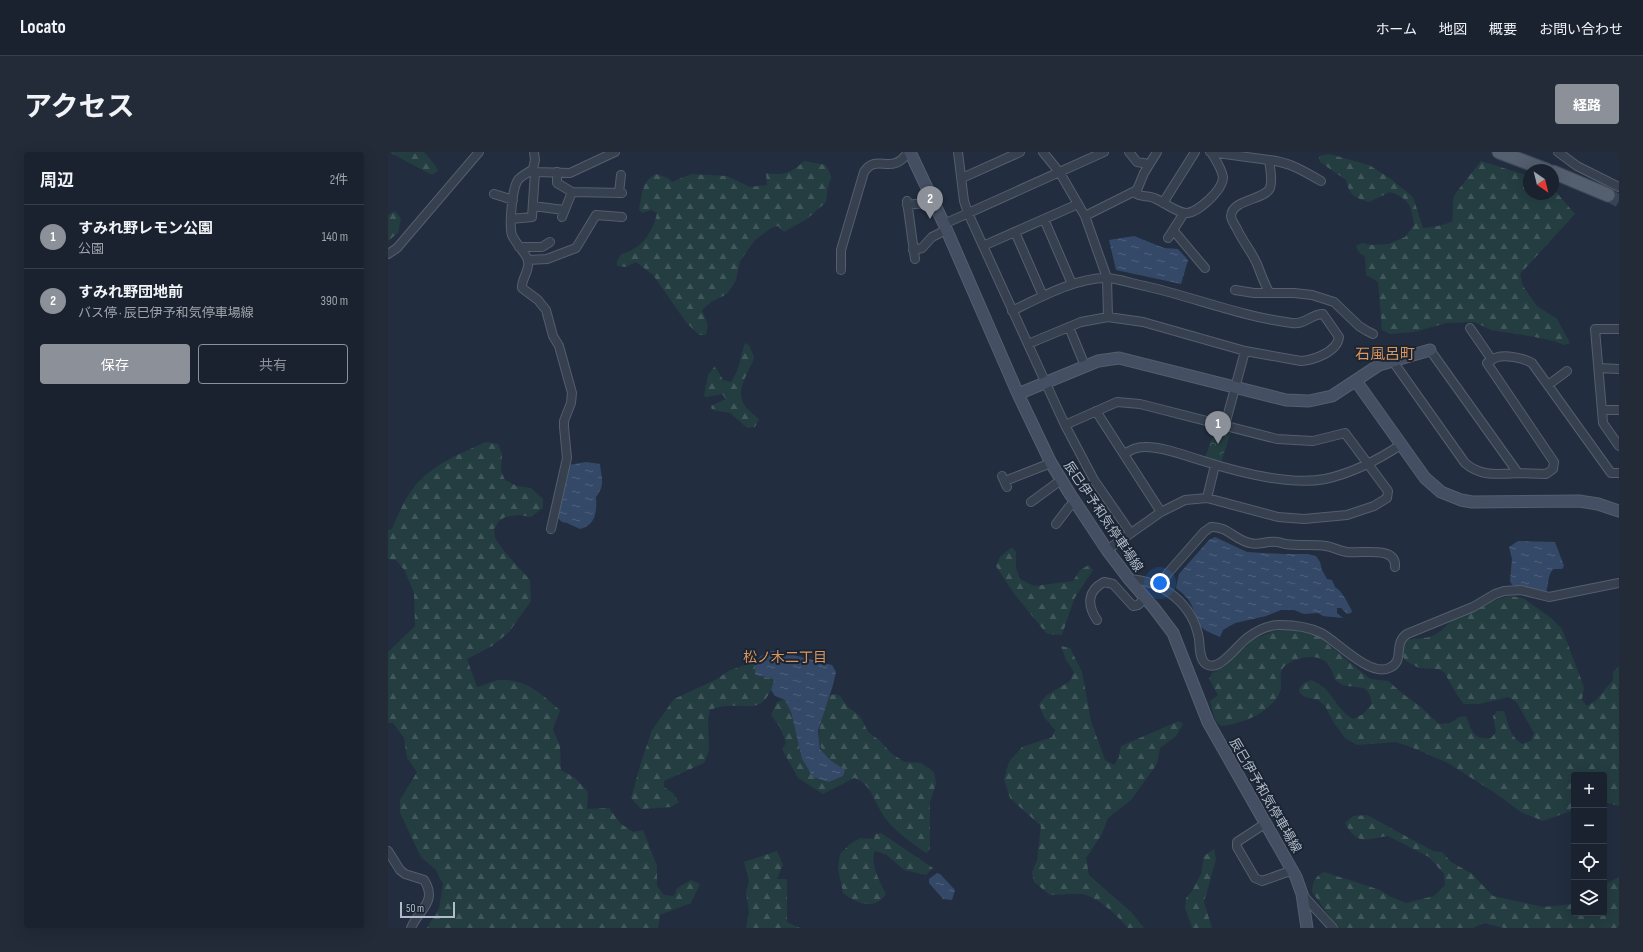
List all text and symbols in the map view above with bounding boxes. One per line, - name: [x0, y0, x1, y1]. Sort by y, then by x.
- text: Locato: [20, 16, 66, 39]
- text: ホーム: [1375, 21, 1417, 38]
- text: 地図: [1439, 21, 1467, 38]
- text: 概要: [1489, 21, 1517, 38]
- text: お問い合わせ: [1539, 21, 1623, 38]
- button: 経路: [1555, 84, 1619, 124]
- text: アクセス: [24, 91, 135, 124]
- north arrow: [1523, 164, 1559, 200]
- text: 周辺: [40, 171, 74, 191]
- text: 2件: [330, 172, 348, 188]
- pin: 2: [917, 186, 943, 219]
- text: すみれ野レモン公園: [78, 219, 213, 238]
- text: 1: [50, 229, 56, 245]
- text: 140 m: [322, 229, 348, 245]
- text: 公園: [78, 241, 104, 257]
- text: すみれ野団地前: [78, 283, 183, 302]
- text: 2: [50, 293, 56, 309]
- text: 390 m: [321, 293, 348, 309]
- text: バス停 · 辰巳伊予和気停車場線: [78, 305, 254, 321]
- button: 保存: [40, 344, 190, 384]
- button: 共有: [198, 344, 348, 384]
- district label: 石風呂町: [1355, 345, 1415, 364]
- pin: 1: [1205, 411, 1231, 444]
- street label: 辰巳伊予和気停車場線: [1060, 458, 1146, 575]
- your location: [1150, 573, 1170, 593]
- district label: 松ノ木二丁目: [743, 649, 827, 666]
- street label: 辰巳伊予和気停車場線: [1226, 735, 1305, 856]
- map controls: [1571, 772, 1607, 916]
- button: +: [1571, 772, 1607, 808]
- button: −: [1571, 808, 1607, 844]
- button: locate: [1571, 844, 1607, 880]
- button: layers: [1571, 880, 1607, 916]
- scale bar: [400, 900, 455, 919]
- text: 50 m: [406, 902, 424, 915]

